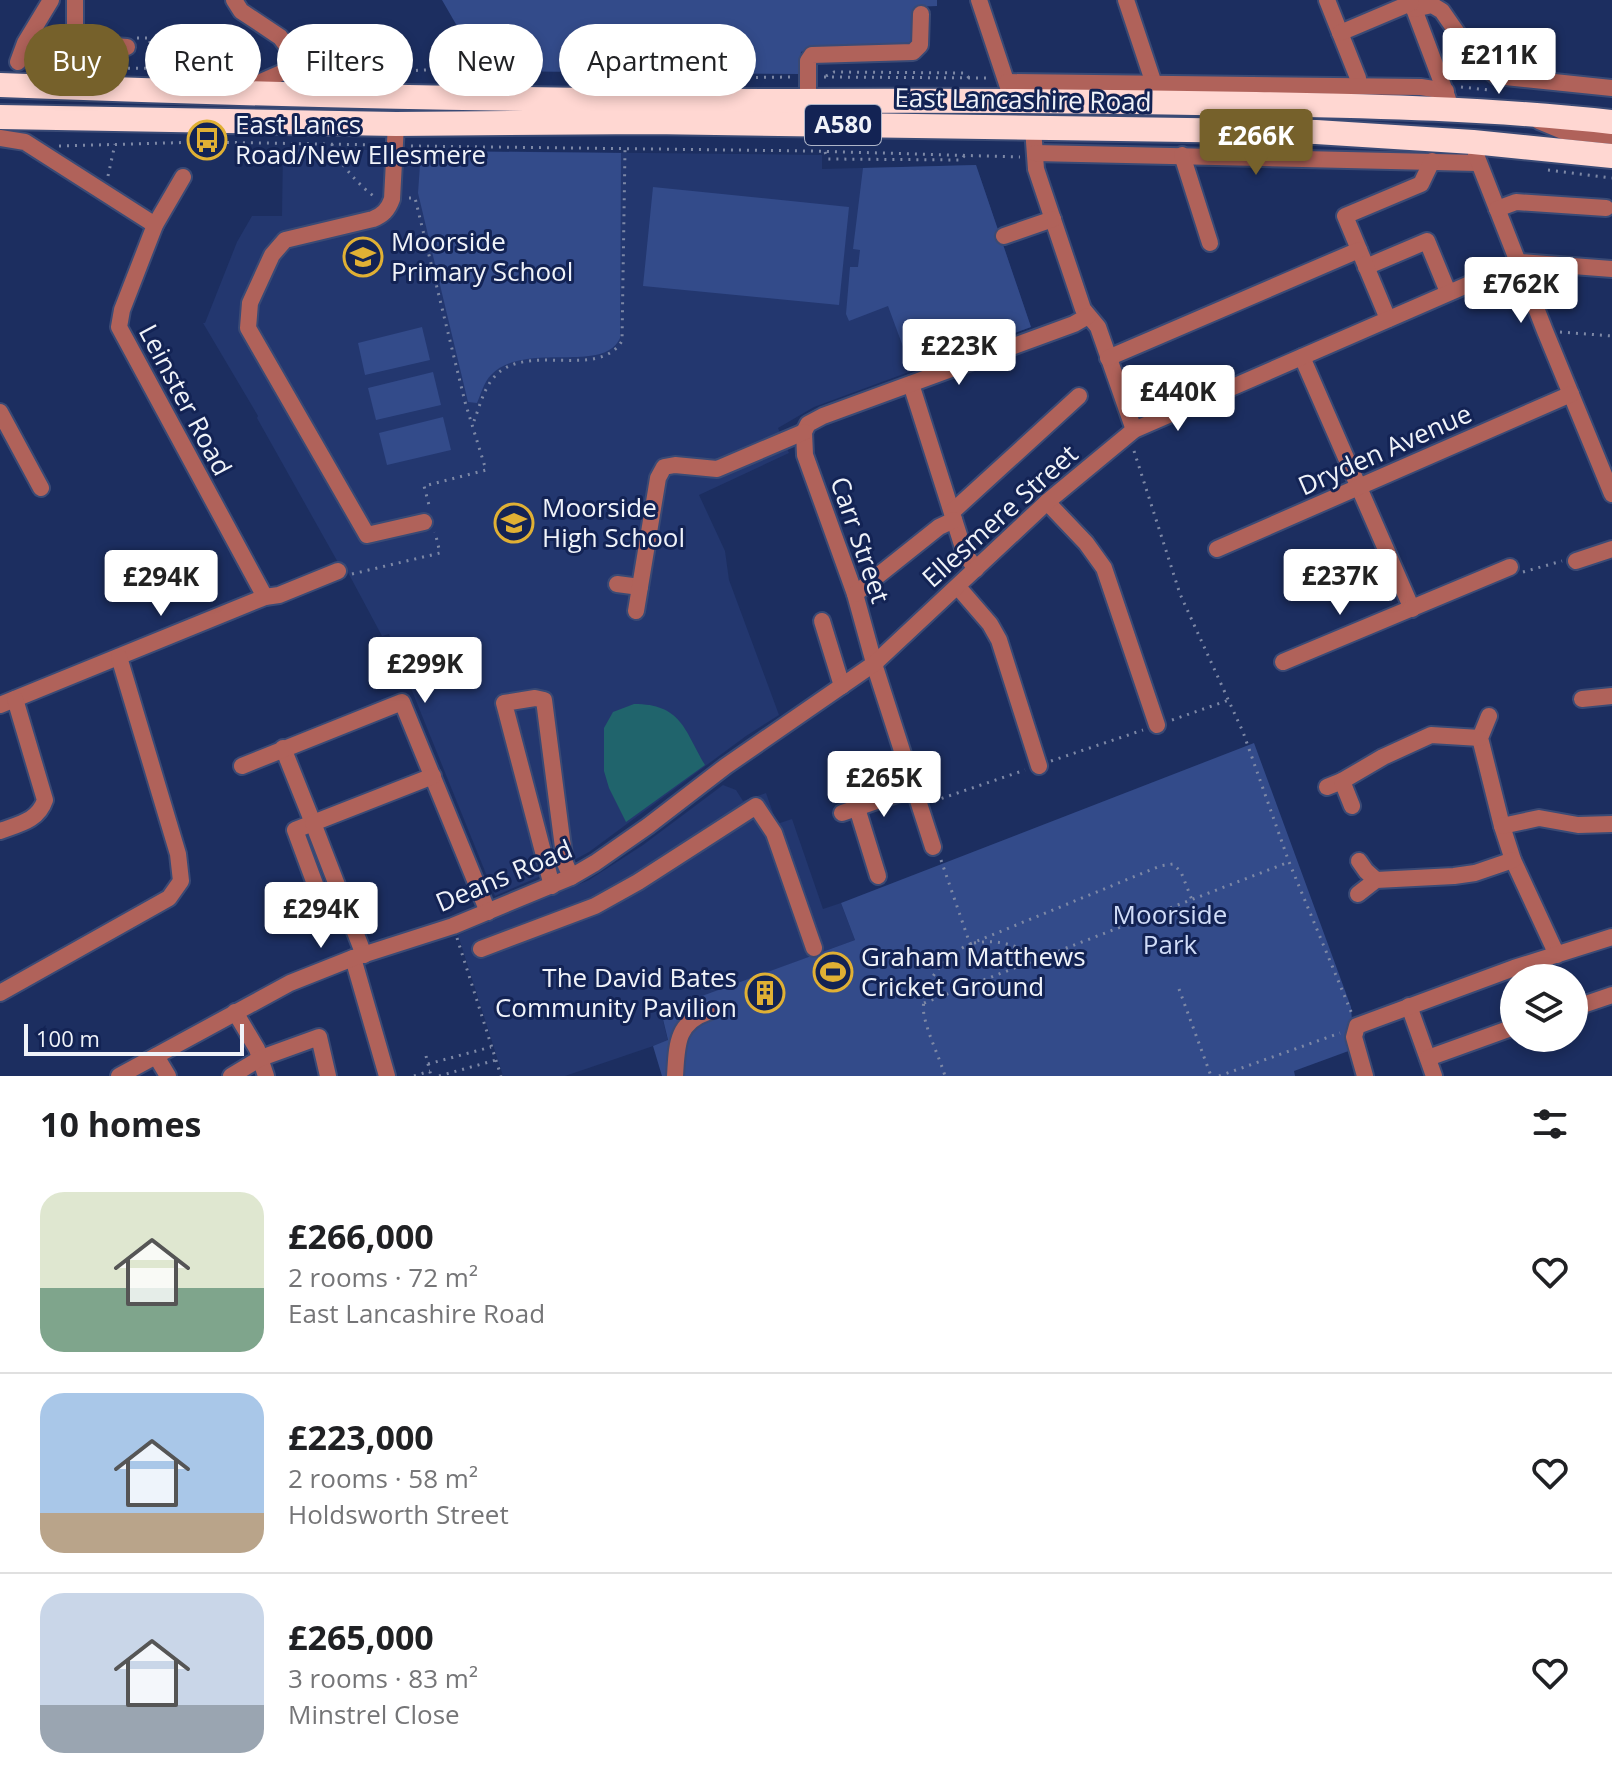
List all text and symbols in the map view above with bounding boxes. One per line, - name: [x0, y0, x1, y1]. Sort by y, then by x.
- chip: Buy: [24, 24, 129, 96]
- chip: Rent: [145, 24, 261, 96]
- chip: Filters: [277, 24, 413, 96]
- chip: New: [429, 24, 543, 96]
- chip: Apartment: [559, 24, 756, 96]
- pin: £211K: [1443, 28, 1555, 96]
- text: £211K: [1461, 36, 1537, 72]
- street label: East Lancashire Road: [894, 79, 1152, 119]
- road number: A580: [805, 105, 881, 145]
- place label: East Lancs Road/New Ellesmere: [235, 106, 486, 172]
- pin: £266K: [1200, 109, 1312, 177]
- text: £266K: [1218, 117, 1294, 153]
- bus stop icon: East Lancs Road/New Ellesmere: [186, 119, 228, 161]
- place label: Moorside Primary School: [391, 223, 573, 289]
- school or university icon: Moorside Primary School: [342, 236, 384, 278]
- pin: £762K: [1465, 257, 1577, 325]
- text: £762K: [1483, 265, 1559, 301]
- street label: Leinster Road: [131, 318, 241, 481]
- pin: £223K: [903, 319, 1015, 387]
- text: £223K: [921, 327, 997, 363]
- pin: £440K: [1122, 365, 1234, 433]
- text: £440K: [1140, 373, 1216, 409]
- street label: Dryden Avenue: [1292, 395, 1477, 503]
- street label: Ellesmere Street: [914, 436, 1085, 595]
- street label: Carr Street: [823, 472, 899, 608]
- place label: Moorside High School: [542, 489, 685, 555]
- school or university icon: Moorside High School: [493, 502, 535, 544]
- pin: £237K: [1284, 549, 1396, 617]
- pin: £294K: [105, 550, 217, 618]
- text: £237K: [1302, 557, 1378, 593]
- text: £294K: [123, 558, 199, 594]
- pin: £299K: [369, 637, 481, 705]
- text: £299K: [387, 645, 463, 681]
- pin: £265K: [828, 751, 940, 819]
- text: £265K: [846, 759, 922, 795]
- street label: Deans Road: [430, 830, 577, 920]
- pin: £294K: [265, 882, 377, 950]
- text: £294K: [283, 890, 359, 926]
- park label: Moorside Park: [1113, 896, 1227, 962]
- place label: Graham Matthews Cricket Ground: [861, 938, 1086, 1004]
- sports icon: Graham Matthews Cricket Ground: [812, 951, 854, 993]
- place label: The David Bates Community Pavilion: [495, 959, 737, 1025]
- map controls: [1500, 964, 1588, 1052]
- button: layers: [1500, 964, 1588, 1052]
- building icon: The David Bates Community Pavilion: [744, 972, 786, 1014]
- scale bar: [24, 1020, 244, 1056]
- text: 100 m: [36, 1023, 100, 1053]
- text: 10 homes: [40, 1101, 201, 1147]
- icon: filters: [1528, 1102, 1572, 1146]
- text: £266,000: [288, 1213, 434, 1259]
- icon: home: [104, 1224, 200, 1320]
- icon: heart: [1528, 1250, 1572, 1294]
- text: 2 rooms · 72 m²: [288, 1259, 478, 1295]
- text: East Lancashire Road: [288, 1295, 545, 1331]
- text: £223,000: [288, 1414, 434, 1460]
- icon: home: [104, 1425, 200, 1521]
- icon: heart: [1528, 1451, 1572, 1495]
- text: 2 rooms · 58 m²: [288, 1460, 478, 1496]
- text: Holdsworth Street: [288, 1496, 509, 1532]
- text: £265,000: [288, 1614, 434, 1660]
- icon: home: [104, 1625, 200, 1721]
- icon: heart: [1528, 1651, 1572, 1695]
- text: 3 rooms · 83 m²: [288, 1660, 478, 1696]
- text: Minstrel Close: [288, 1696, 460, 1732]

